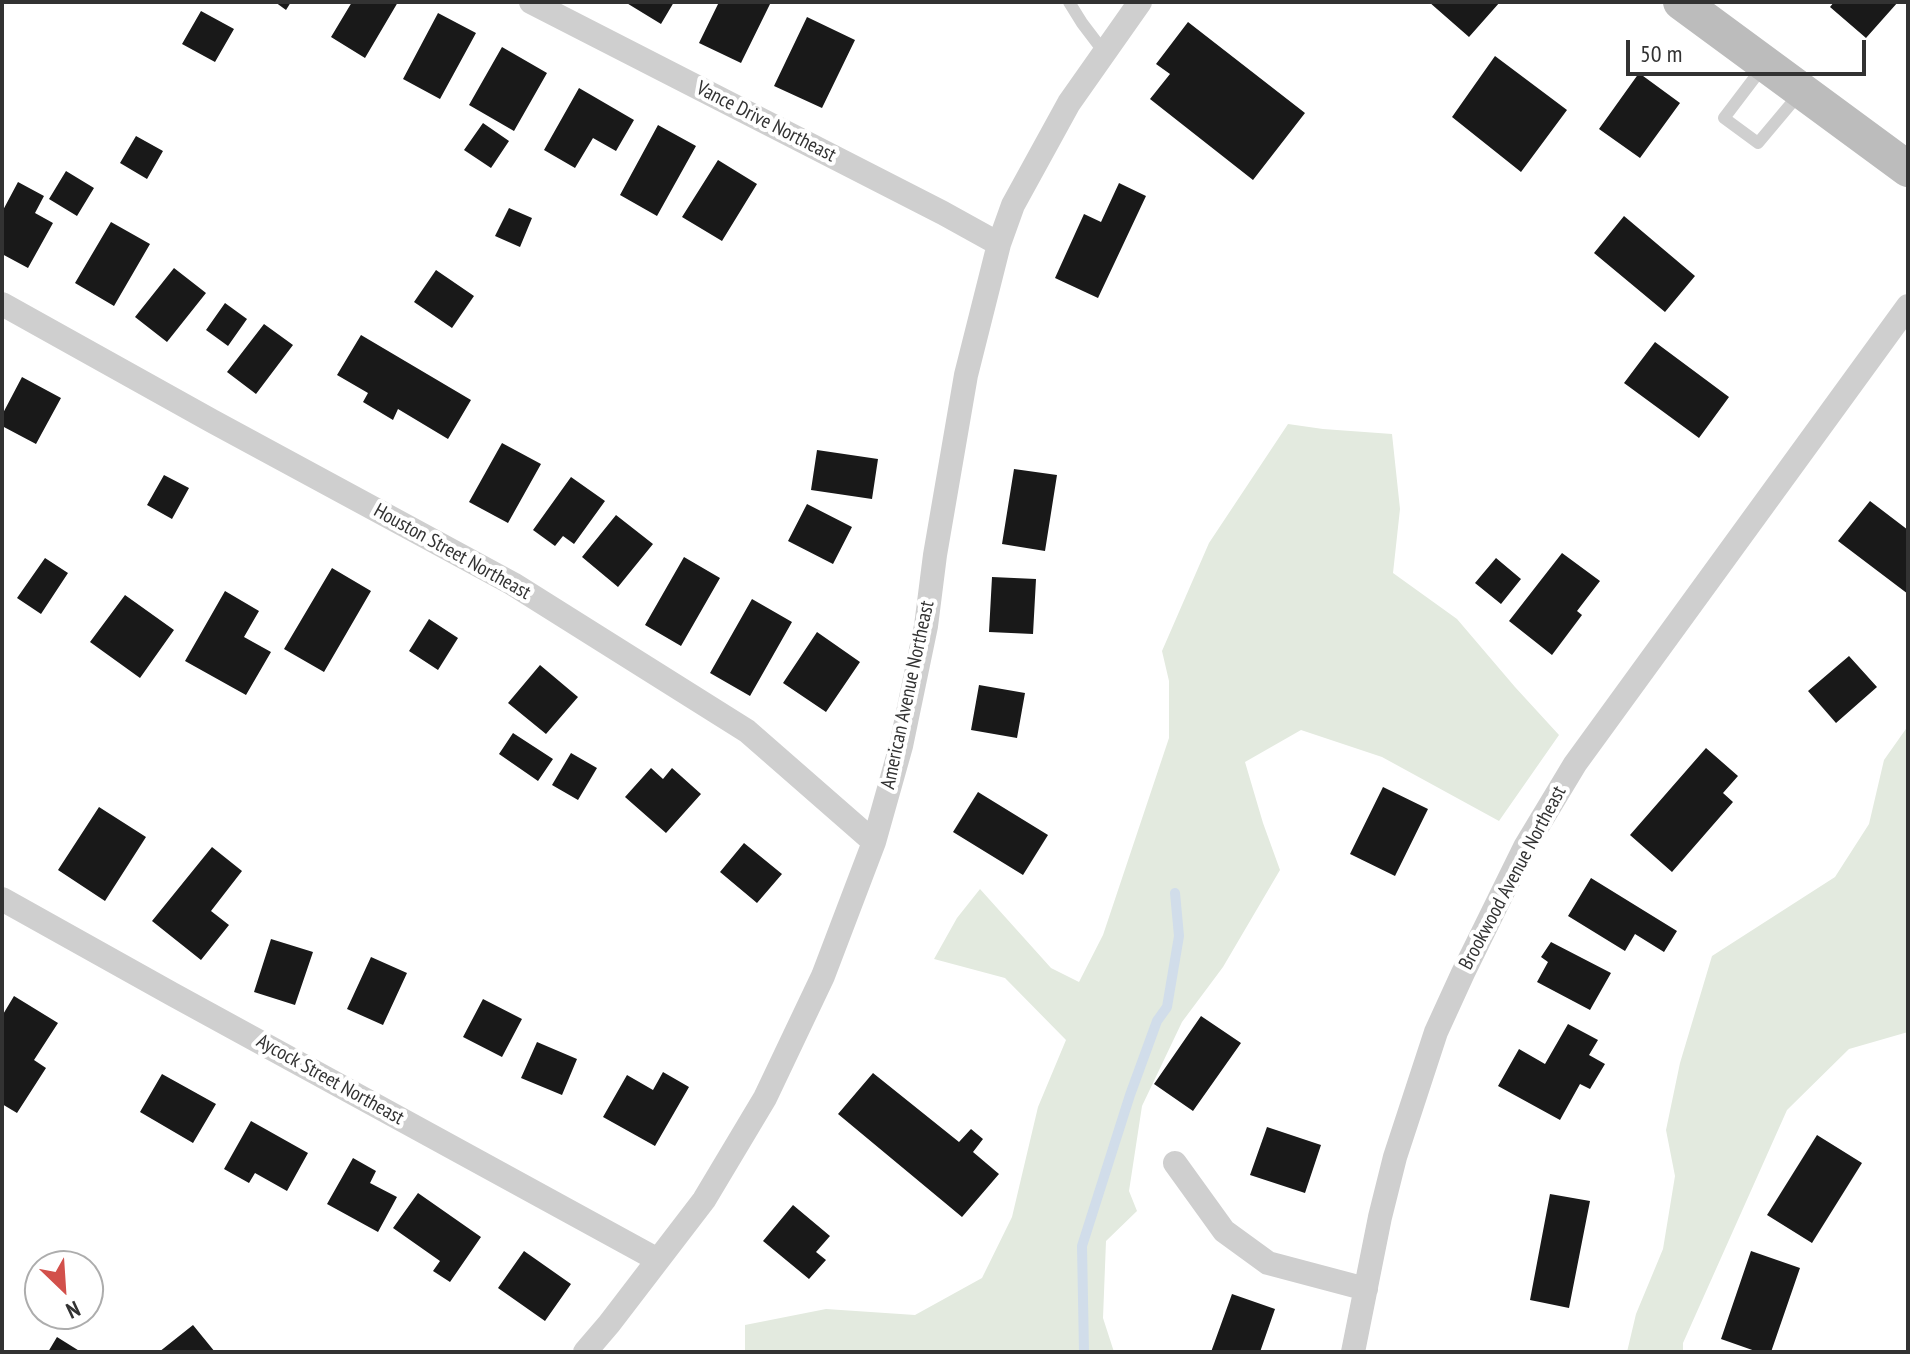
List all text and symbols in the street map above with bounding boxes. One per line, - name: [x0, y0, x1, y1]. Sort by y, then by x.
- scale bar: [1630, 24, 1870, 74]
- text: 50 m: [1640, 38, 1682, 69]
- street label: Vance Drive Northeast: [692, 77, 840, 167]
- street label: Houston Street Northeast: [369, 499, 535, 605]
- street label: American Avenue Northeast: [876, 599, 940, 791]
- street label: Brookwood Avenue Northeast: [1454, 782, 1572, 974]
- street label: Aycock Street Northeast: [252, 1030, 408, 1130]
- north arrow: [24, 1250, 104, 1330]
- text: N: [62, 1295, 85, 1325]

